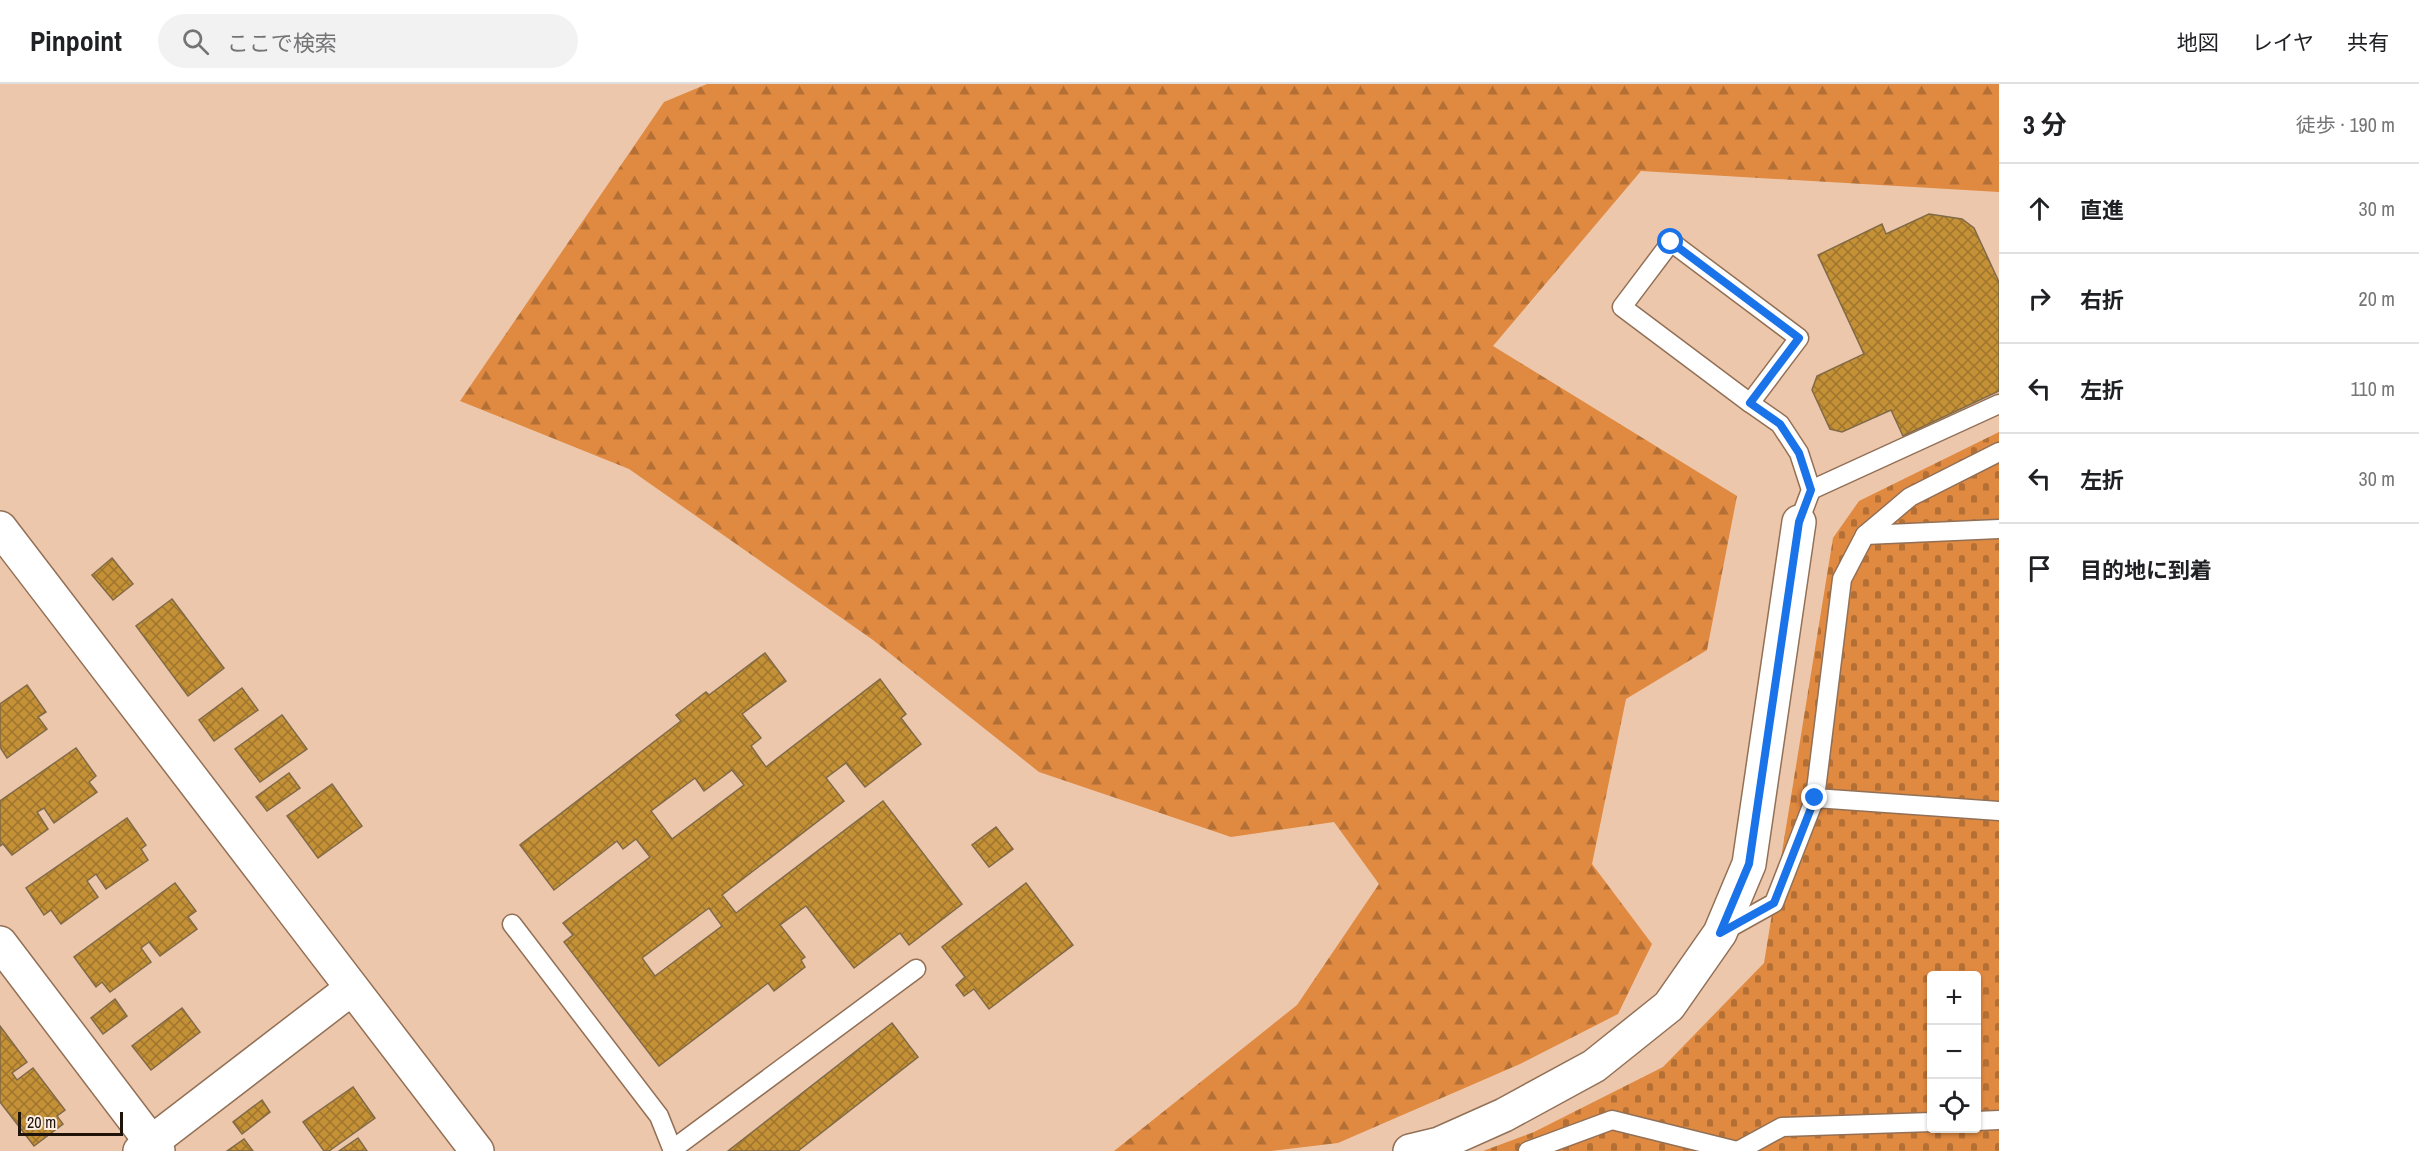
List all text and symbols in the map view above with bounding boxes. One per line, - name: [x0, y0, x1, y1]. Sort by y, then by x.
- search box: [158, 14, 578, 68]
- text: Pinpoint: [30, 22, 122, 60]
- icon: search: [179, 25, 212, 58]
- text: ここで検索: [227, 28, 337, 58]
- text: 地図: [2177, 28, 2219, 57]
- text: レイヤ: [2252, 28, 2314, 57]
- text: 共有: [2347, 28, 2389, 57]
- text: 3 分: [2023, 107, 2067, 142]
- text: 徒歩 · 190 m: [2296, 111, 2395, 138]
- icon: ahead: [2023, 192, 2056, 225]
- text: 直進: [2080, 195, 2124, 225]
- text: 30 m: [2359, 195, 2395, 222]
- route start: [1657, 228, 1683, 254]
- icon: right: [2023, 282, 2056, 315]
- text: 右折: [2080, 285, 2124, 315]
- text: 20 m: [2359, 285, 2395, 312]
- icon: left: [2023, 372, 2056, 405]
- text: 左折: [2080, 375, 2124, 405]
- text: 110 m: [2351, 375, 2395, 402]
- icon: left: [2023, 462, 2056, 495]
- text: 左折: [2080, 465, 2124, 495]
- text: 30 m: [2359, 465, 2395, 492]
- icon: arrive: [2023, 552, 2056, 585]
- text: 目的地に到着: [2080, 555, 2212, 585]
- route end: [1801, 784, 1827, 810]
- map controls: [1927, 971, 1981, 1133]
- button: +: [1927, 971, 1981, 1025]
- button: −: [1927, 1025, 1981, 1079]
- button: locate: [1927, 1079, 1981, 1133]
- scale bar: [18, 1109, 123, 1136]
- text: 20 m: [27, 1111, 56, 1133]

